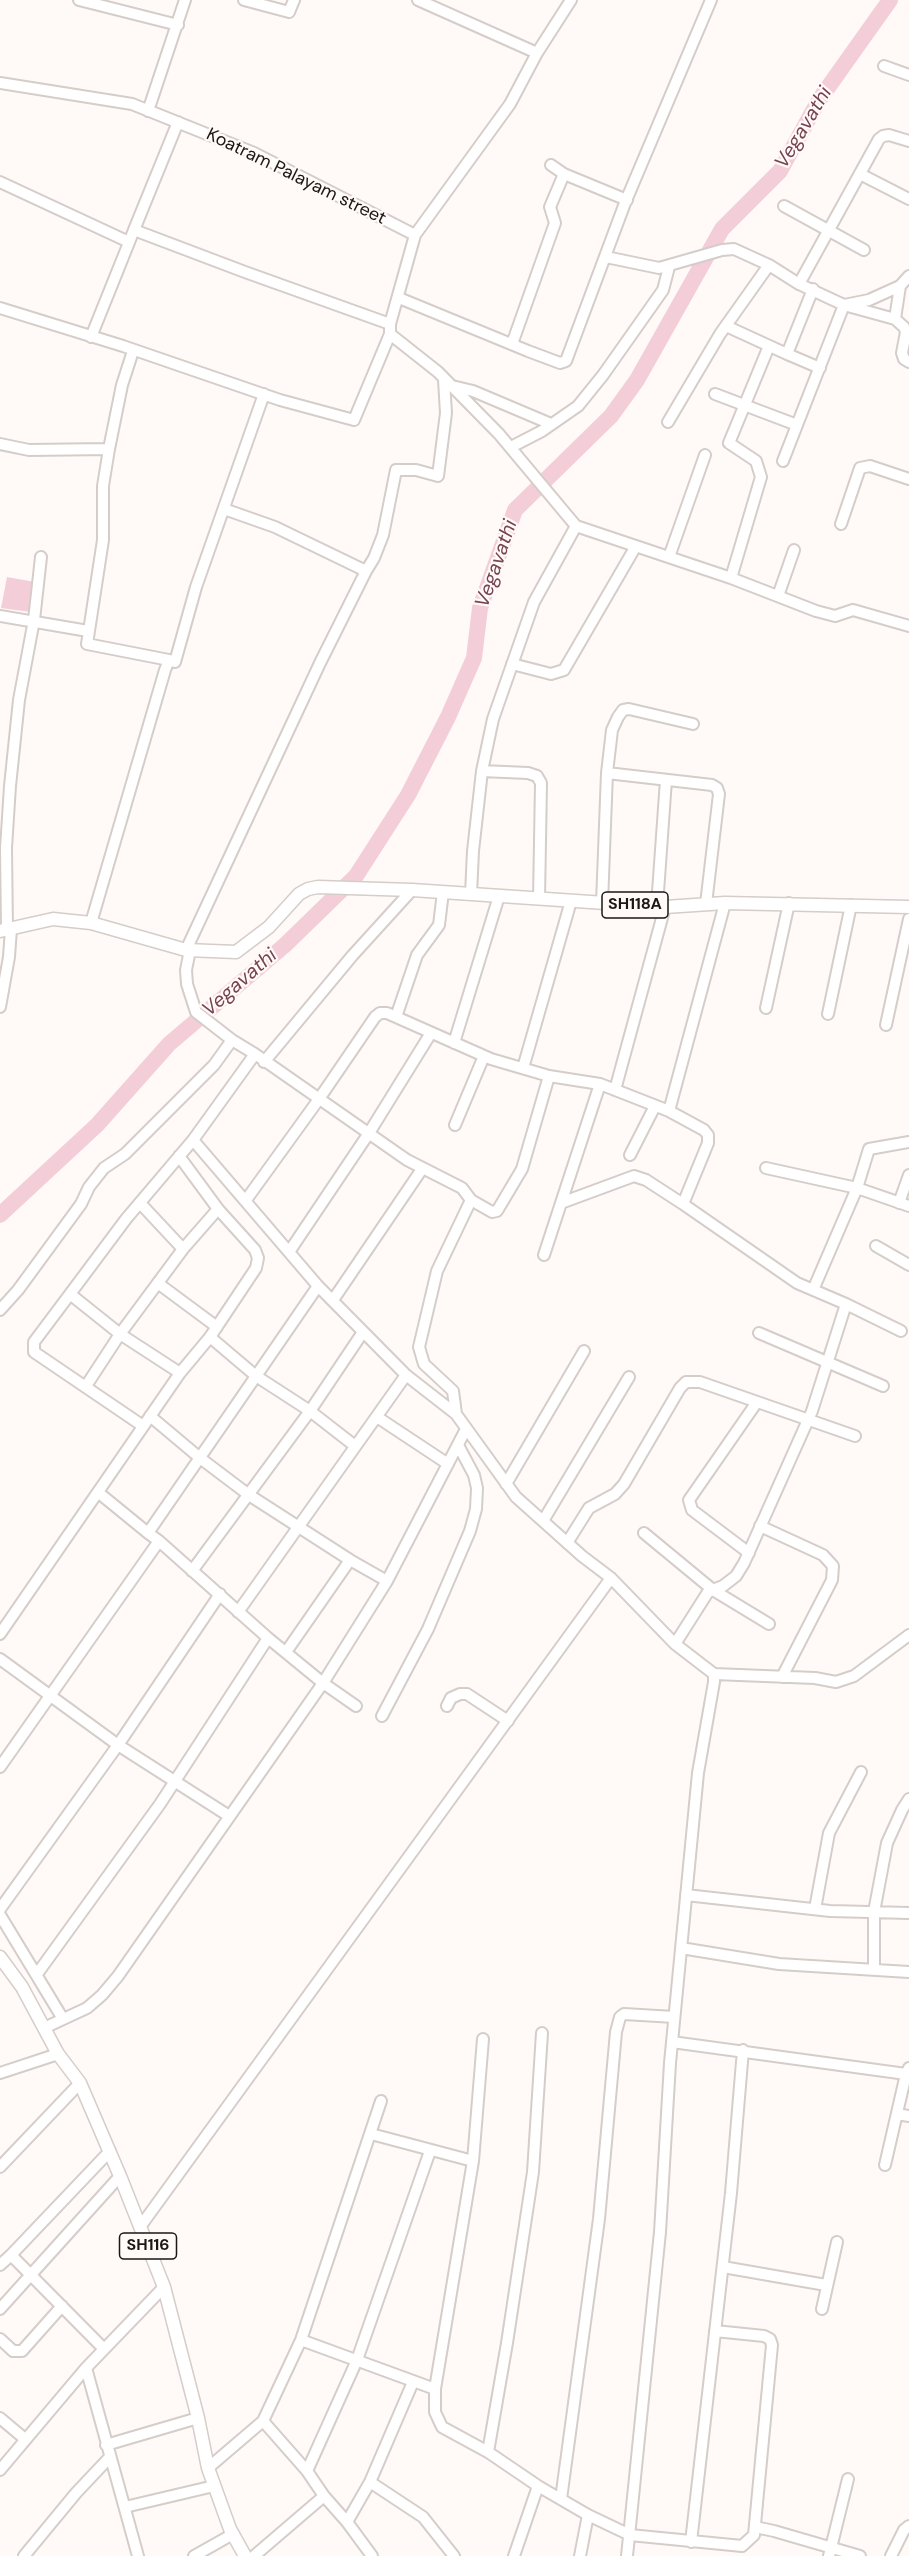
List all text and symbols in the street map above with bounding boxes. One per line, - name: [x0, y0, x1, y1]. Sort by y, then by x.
- water label: Vegavathi: [770, 83, 838, 173]
- street label: Koatram Palayam street: [203, 124, 389, 230]
- water label: Vegavathi: [471, 517, 523, 611]
- road number: SH118A: [602, 892, 668, 918]
- water label: Vegavathi: [198, 944, 282, 1022]
- road number: SH116: [120, 2233, 176, 2259]

